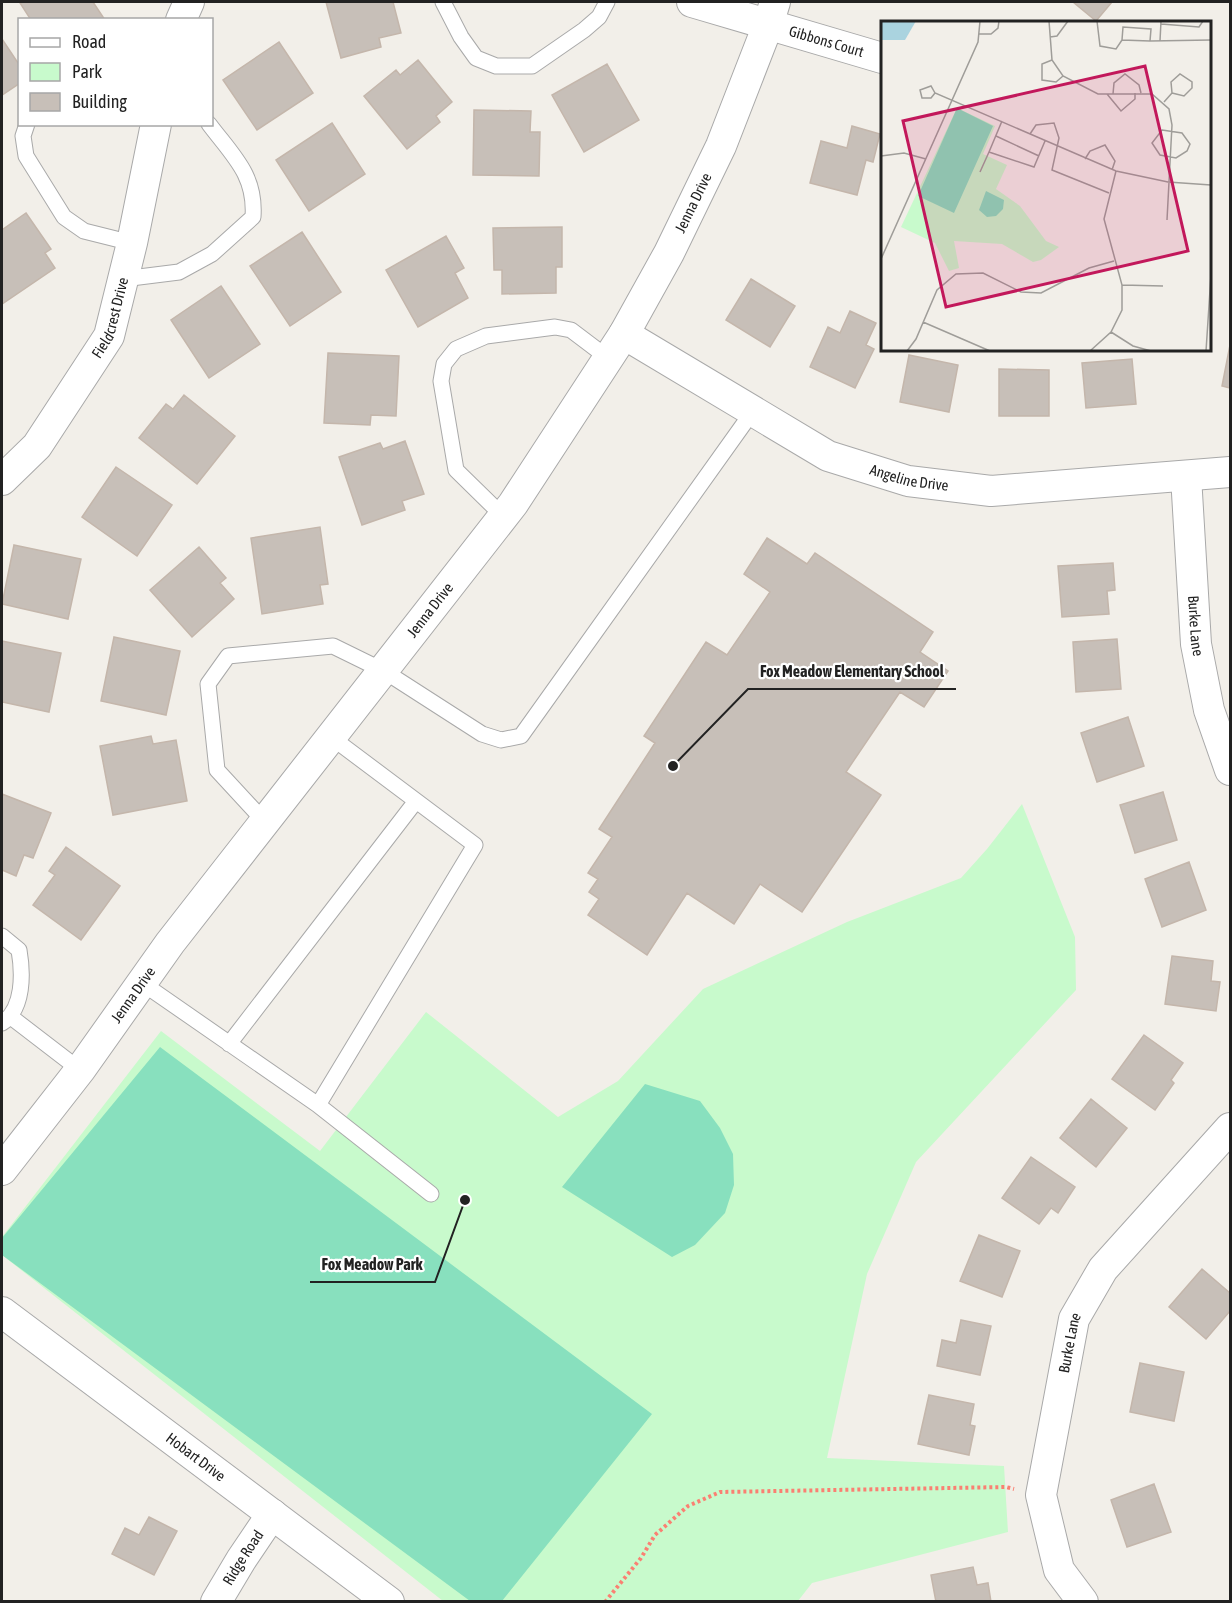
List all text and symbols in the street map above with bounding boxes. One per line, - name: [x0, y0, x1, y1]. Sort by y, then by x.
- legend: [18, 18, 213, 126]
- inset map: [881, 21, 1211, 351]
- street label: Gibbons Court: [787, 22, 866, 60]
- text: Road: [72, 31, 106, 52]
- text: Park: [72, 61, 102, 82]
- text: Building: [72, 91, 127, 112]
- street label: Jenna Drive: [671, 170, 715, 235]
- street label: Fieldcrest Drive: [88, 275, 131, 361]
- street label: Angeline Drive: [868, 461, 950, 494]
- street label: Jenna Drive: [403, 579, 456, 640]
- street label: Burke Lane: [1185, 595, 1207, 658]
- callout: Fox Meadow Elementary School: [748, 655, 956, 689]
- text: Fox Meadow Elementary School: [760, 662, 945, 680]
- street label: Jenna Drive: [107, 963, 159, 1026]
- callout: Fox Meadow Park: [310, 1248, 435, 1282]
- text: Fox Meadow Park: [322, 1255, 423, 1273]
- street label: Burke Lane: [1055, 1309, 1084, 1374]
- street label: Hobart Drive: [163, 1429, 229, 1485]
- street label: Ridge Road: [219, 1527, 267, 1588]

